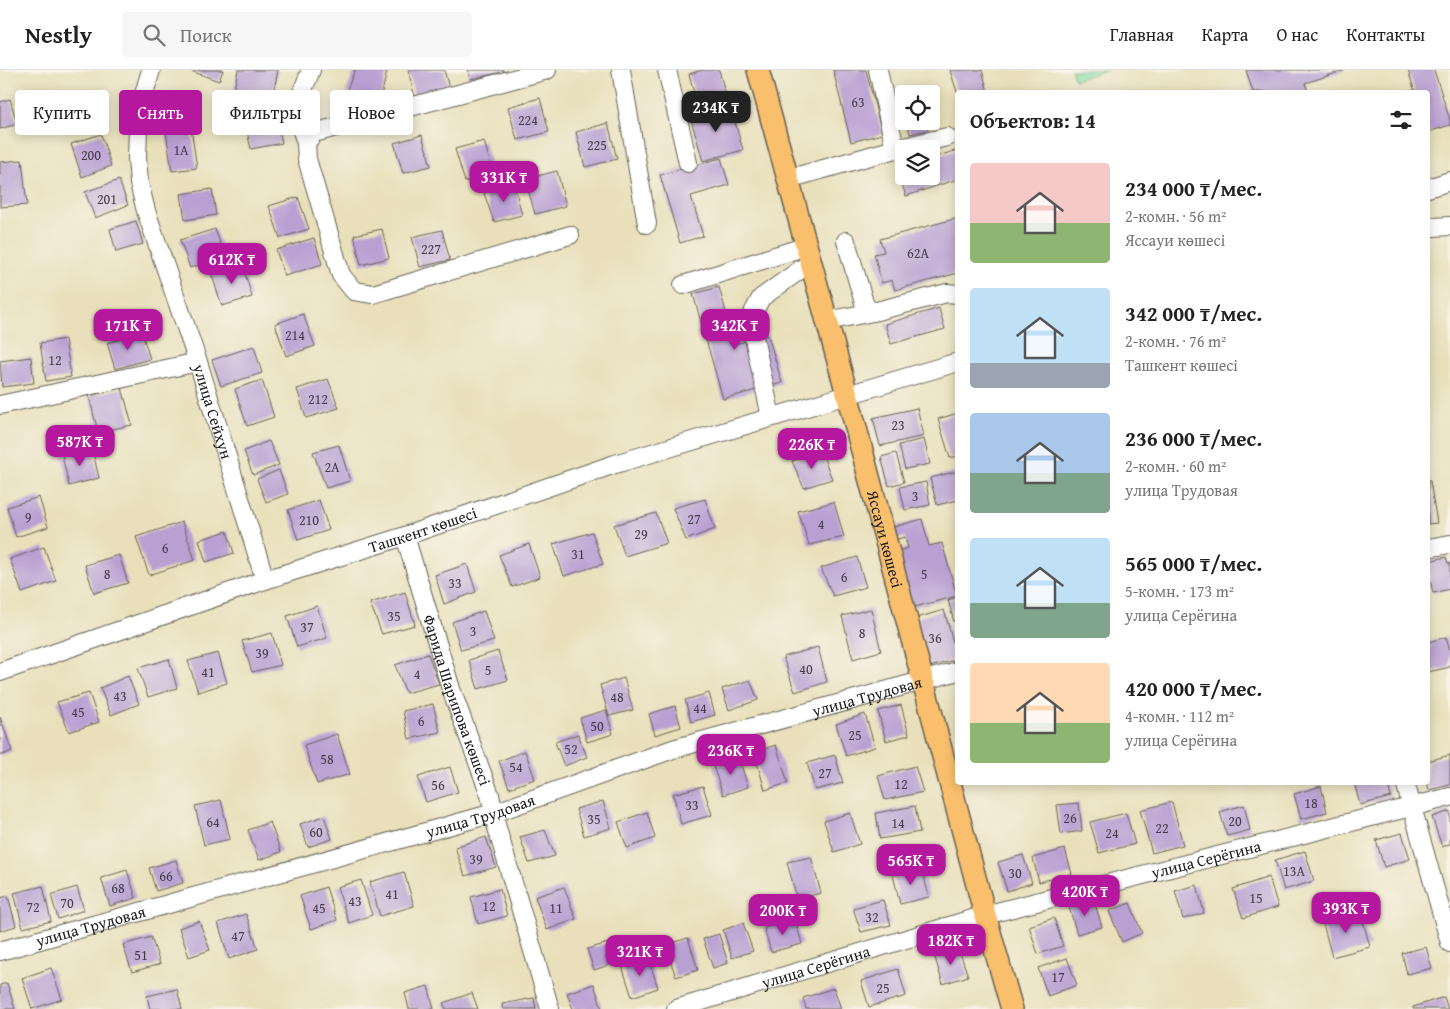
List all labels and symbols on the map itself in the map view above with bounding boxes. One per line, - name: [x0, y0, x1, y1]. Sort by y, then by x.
- pin: 234K ₸: [675, 90, 757, 133]
- house number: 63: [851, 92, 865, 112]
- house number: 224: [518, 110, 538, 130]
- house number: 225: [587, 135, 607, 155]
- house number: 1А: [173, 140, 189, 160]
- house number: 200: [81, 145, 101, 165]
- pin: 331K ₸: [463, 160, 545, 203]
- house number: 201: [97, 189, 117, 209]
- house number: 227: [421, 239, 441, 259]
- pin: 612K ₸: [191, 242, 273, 285]
- house number: 62А: [907, 243, 929, 263]
- pin: 171K ₸: [87, 308, 169, 351]
- pin: 342K ₸: [694, 308, 776, 351]
- house number: 214: [285, 325, 305, 345]
- house number: 12: [48, 350, 62, 370]
- street label: улица Сейхун: [187, 360, 239, 462]
- house number: 212: [308, 389, 328, 409]
- house number: 23: [891, 415, 905, 435]
- pin: 587K ₸: [39, 424, 121, 467]
- pin: 226K ₸: [771, 428, 853, 470]
- house number: 2А: [324, 457, 340, 477]
- house number: 3: [912, 486, 918, 506]
- street label: Яссауи көшесі: [861, 487, 910, 591]
- street label: Ташкент көшесі: [365, 500, 480, 559]
- house number: 9: [25, 507, 32, 527]
- house number: 27: [687, 509, 701, 529]
- house number: 210: [299, 510, 319, 530]
- house number: 4: [818, 514, 825, 534]
- house number: 29: [634, 524, 648, 544]
- house number: 6: [162, 538, 169, 558]
- house number: 31: [571, 544, 585, 564]
- house number: 8: [104, 564, 111, 584]
- house number: 5: [921, 564, 927, 584]
- house number: 6: [841, 567, 848, 587]
- house number: 33: [448, 573, 462, 593]
- house number: 35: [387, 606, 401, 626]
- street label: Фарида Шарипова көшесі: [417, 611, 498, 789]
- house number: 37: [300, 617, 314, 637]
- house number: 3: [470, 621, 476, 641]
- house number: 8: [859, 623, 866, 643]
- house number: 36: [928, 628, 942, 648]
- house number: 39: [255, 643, 269, 663]
- house number: 40: [799, 659, 813, 679]
- house number: 5: [485, 660, 491, 680]
- house number: 41: [201, 662, 215, 682]
- house number: 4: [414, 664, 421, 684]
- street label: улица Трудовая: [808, 669, 924, 723]
- house number: 43: [113, 686, 127, 706]
- house number: 48: [610, 687, 624, 707]
- house number: 44: [693, 698, 707, 718]
- house number: 45: [71, 702, 85, 722]
- house number: 6: [418, 711, 425, 731]
- house number: 50: [590, 716, 604, 736]
- house number: 25: [848, 725, 862, 745]
- pin: 236K ₸: [690, 734, 772, 776]
- house number: 52: [564, 739, 578, 759]
- house number: 58: [320, 749, 334, 769]
- house number: 54: [509, 757, 523, 777]
- house number: 27: [818, 763, 832, 783]
- house number: 12: [894, 774, 908, 794]
- house number: 56: [431, 775, 445, 795]
- street label: улица Трудовая: [422, 787, 538, 844]
- house number: 18: [1304, 793, 1318, 813]
- house number: 33: [685, 795, 699, 815]
- house number: 26: [1063, 808, 1077, 828]
- house number: 35: [587, 809, 601, 829]
- house number: 20: [1228, 811, 1242, 831]
- house number: 64: [206, 812, 220, 832]
- house number: 14: [891, 813, 905, 833]
- house number: 22: [1155, 818, 1169, 838]
- house number: 60: [309, 822, 323, 842]
- house number: 24: [1105, 823, 1119, 843]
- street label: улица Серёгина: [1148, 833, 1264, 885]
- pin: 565K ₸: [870, 844, 952, 886]
- house number: 39: [469, 849, 483, 869]
- house number: 13А: [1283, 861, 1305, 881]
- house number: 30: [1008, 863, 1022, 883]
- house number: 66: [159, 866, 173, 886]
- pin: 420K ₸: [1044, 874, 1126, 917]
- house number: 68: [111, 878, 125, 898]
- house number: 41: [385, 884, 399, 904]
- house number: 15: [1249, 888, 1263, 908]
- house number: 43: [348, 891, 362, 911]
- pin: 393K ₸: [1305, 892, 1387, 934]
- house number: 70: [60, 893, 74, 913]
- pin: 200K ₸: [742, 894, 824, 936]
- house number: 12: [482, 896, 496, 916]
- house number: 72: [26, 897, 40, 917]
- house number: 45: [312, 898, 326, 918]
- house number: 11: [549, 898, 563, 918]
- street label: улица Трудовая: [32, 899, 148, 953]
- house number: 32: [865, 907, 879, 927]
- pin: 182K ₸: [910, 924, 992, 966]
- house number: 47: [231, 926, 245, 946]
- pin: 321K ₸: [599, 934, 681, 977]
- street label: улица Серёгина: [758, 939, 873, 995]
- house number: 51: [134, 945, 148, 965]
- house number: 17: [1051, 967, 1065, 987]
- house number: 25: [876, 978, 890, 998]

